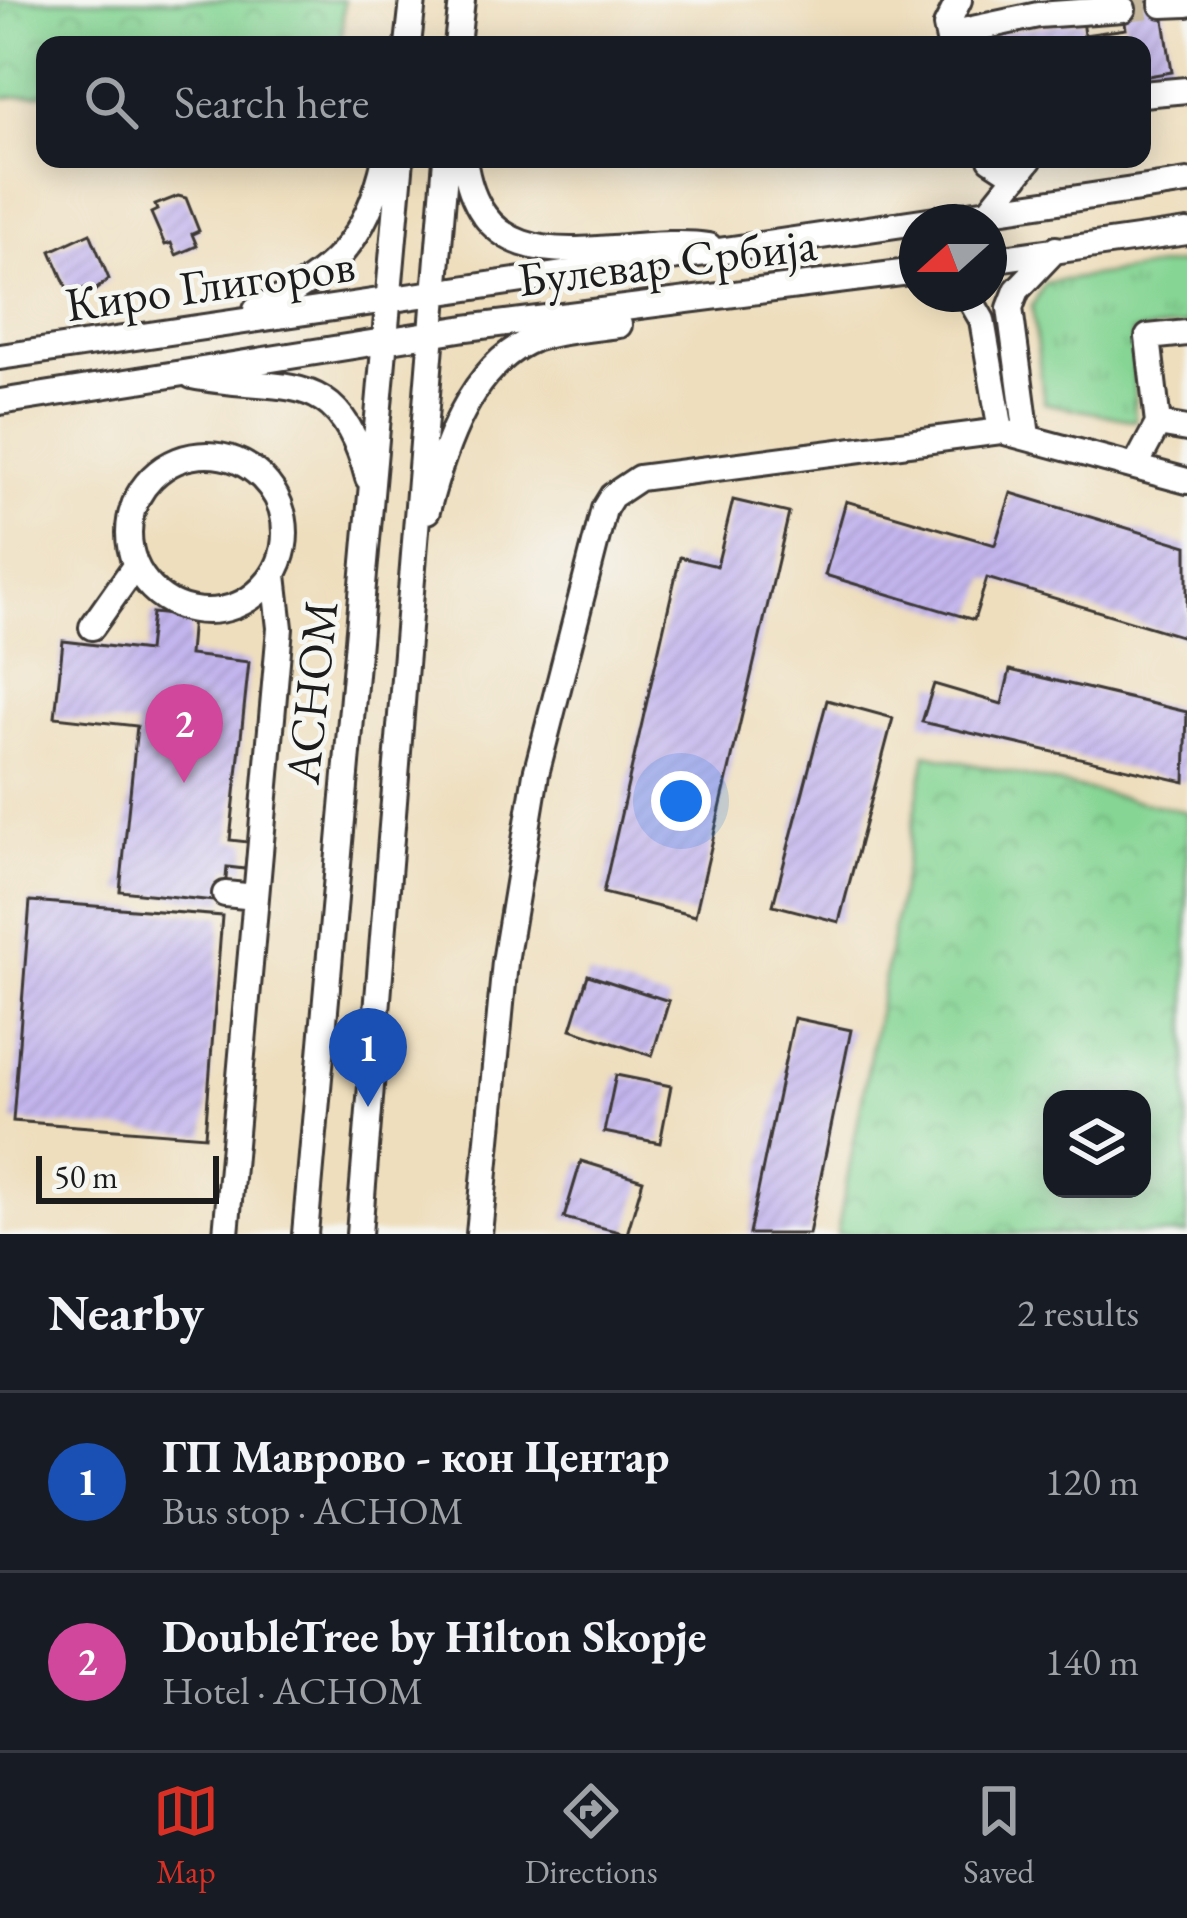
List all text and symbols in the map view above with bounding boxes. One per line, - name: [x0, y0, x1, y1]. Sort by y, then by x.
- search box: [36, 36, 1151, 168]
- icon: search: [78, 69, 144, 135]
- text: Search here: [174, 73, 369, 131]
- north arrow: [899, 204, 1007, 312]
- street label: Булевар Србија: [514, 212, 821, 310]
- street label: Киро Глигоров: [61, 233, 359, 335]
- street label: АСНОМ: [270, 597, 351, 788]
- pin: 2: [145, 684, 223, 783]
- your location: [651, 771, 711, 831]
- pin: 1: [329, 1008, 407, 1107]
- map controls: [1043, 1090, 1151, 1198]
- button: layers: [1043, 1090, 1151, 1198]
- scale bar: [36, 1150, 219, 1203]
- text: 50 m: [54, 1155, 118, 1198]
- text: Nearby: [48, 1279, 204, 1345]
- text: 2 results: [1017, 1287, 1139, 1338]
- text: ГП Маврово - кон Центар: [162, 1427, 669, 1485]
- text: 1: [77, 1456, 97, 1507]
- text: 120 m: [1045, 1456, 1139, 1507]
- text: Bus stop · АСНОМ: [162, 1485, 464, 1536]
- text: DoubleTree by Hilton Skopje: [162, 1607, 706, 1665]
- text: 2: [77, 1636, 97, 1687]
- text: 140 m: [1045, 1636, 1139, 1687]
- text: Hotel · АСНОМ: [162, 1665, 423, 1716]
- tab: Map: [153, 1778, 219, 1893]
- tab: Directions: [525, 1778, 658, 1893]
- tab: Saved: [963, 1778, 1034, 1893]

